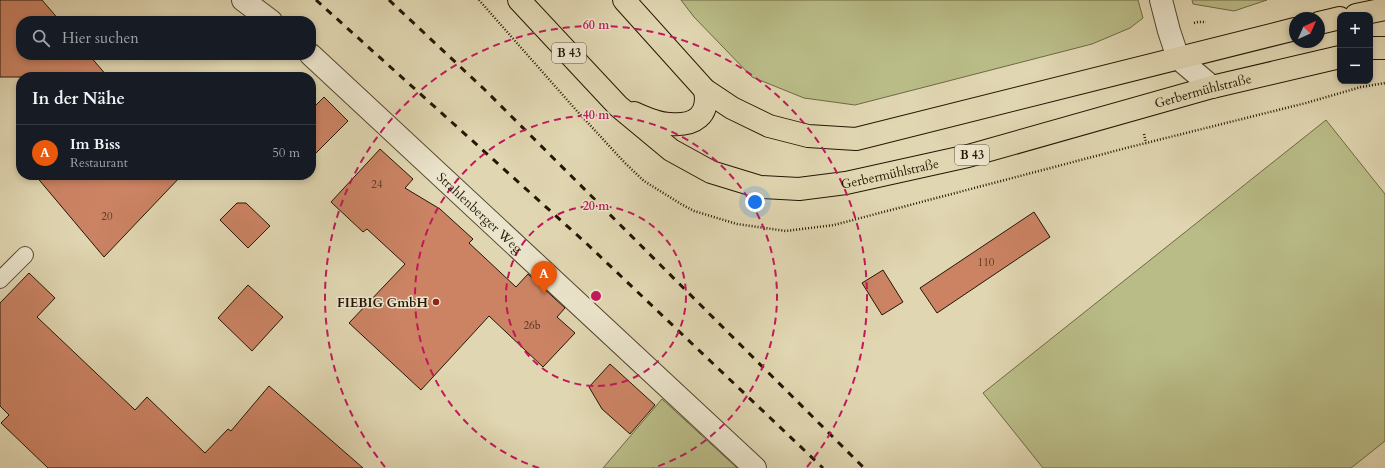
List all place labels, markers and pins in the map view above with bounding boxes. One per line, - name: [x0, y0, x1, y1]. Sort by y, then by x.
- pin: A: [531, 261, 557, 294]
- centre of rings: [589, 289, 603, 303]
- place label: FIEBIG GmbH: [337, 294, 429, 312]
- marker: FIEBIG GmbH: [431, 297, 441, 307]

